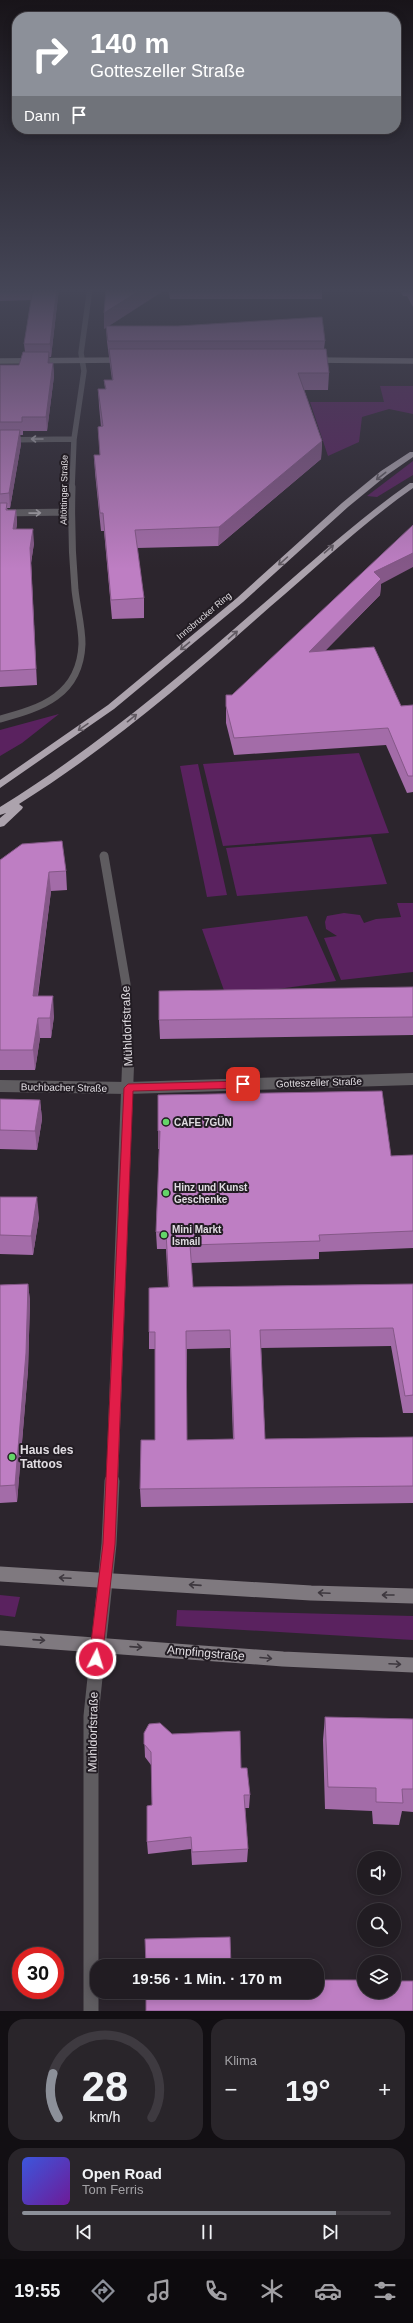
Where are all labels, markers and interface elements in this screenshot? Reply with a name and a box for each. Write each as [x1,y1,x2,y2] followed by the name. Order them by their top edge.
[24,28,76,80] icon: right
[90,28,169,59] text: 140 m
[90,61,245,81] text: Gotteszeller Straße
[68,104,90,126] icon: arrive
[24,107,60,124] text: Dann
[31,435,44,443] one-way arrow
[58,455,70,525] street label: Altöttinger Straße
[376,471,386,480] one-way arrow
[28,509,41,517] one-way arrow
[324,544,335,553] one-way arrow
[278,556,288,566] one-way arrow
[175,590,233,642] street label: Innsbrucker Ring
[227,631,238,640] one-way arrow
[179,642,190,651] one-way arrow
[127,713,138,722] one-way arrow
[78,723,89,731] one-way arrow
[119,985,135,1067] street label: Mühldorfstraße
[226,1067,260,1101] pin
[232,1073,254,1095] icon: arrive
[276,1075,363,1089] street label: Gotteszeller Straße
[21,1081,108,1094] street label: Buchbacher Straße
[174,1116,232,1128] place label: CAFE 7GÜN
[161,1117,171,1127] marker: CAFE 7GÜN
[174,1182,248,1205] place label: Hinz und Kunst Geschenke
[161,1188,171,1198] marker: Hinz und Kunst Geschenke
[172,1224,222,1247] place label: Mini Markt Ismail
[159,1230,169,1240] marker: Mini Markt Ismail
[20,1443,74,1471] place label: Haus des Tattoos
[7,1452,17,1462] marker: Haus des Tattoos
[59,1574,72,1582] one-way arrow
[189,1582,202,1589] one-way arrow
[318,1590,331,1597] one-way arrow
[382,1592,395,1599] one-way arrow
[32,1637,45,1644] one-way arrow
[75,1638,117,1680] position arrow
[167,1643,246,1663] street label: Ampfingstraße
[129,1644,142,1651] one-way arrow
[259,1654,272,1661] one-way arrow
[388,1661,401,1668] one-way arrow
[85,1691,101,1772] street label: Mühldorfstraße
[357,1851,401,1999] map controls
[357,1851,401,1895] button: sound
[357,1903,401,1947] button: search
[12,1947,64,1999] speed limit sign: 30
[357,1955,401,1999] button: layers
[132,1970,282,1987] text: 19:56 · 1 Min. · 170 m
[225,2053,257,2068] text: Klima
[82,2062,128,2109] text: 28
[285,2074,330,2107] text: 19°
[225,2077,237,2102] text: −
[378,2077,391,2102] text: +
[90,2108,121,2124] text: km/h
[82,2165,162,2182] text: Open Road
[82,2182,143,2197] text: Tom Ferris
[73,2221,95,2243] icon: previous
[196,2221,218,2243] icon: pause
[319,2221,341,2243] icon: next
[89,2277,117,2305] icon: directions
[145,2277,173,2305] icon: music
[202,2277,230,2305] icon: phone
[258,2277,286,2305] icon: climate
[314,2277,342,2305] icon: car
[371,2277,399,2305] icon: filters
[14,2281,60,2301] text: 19:55

